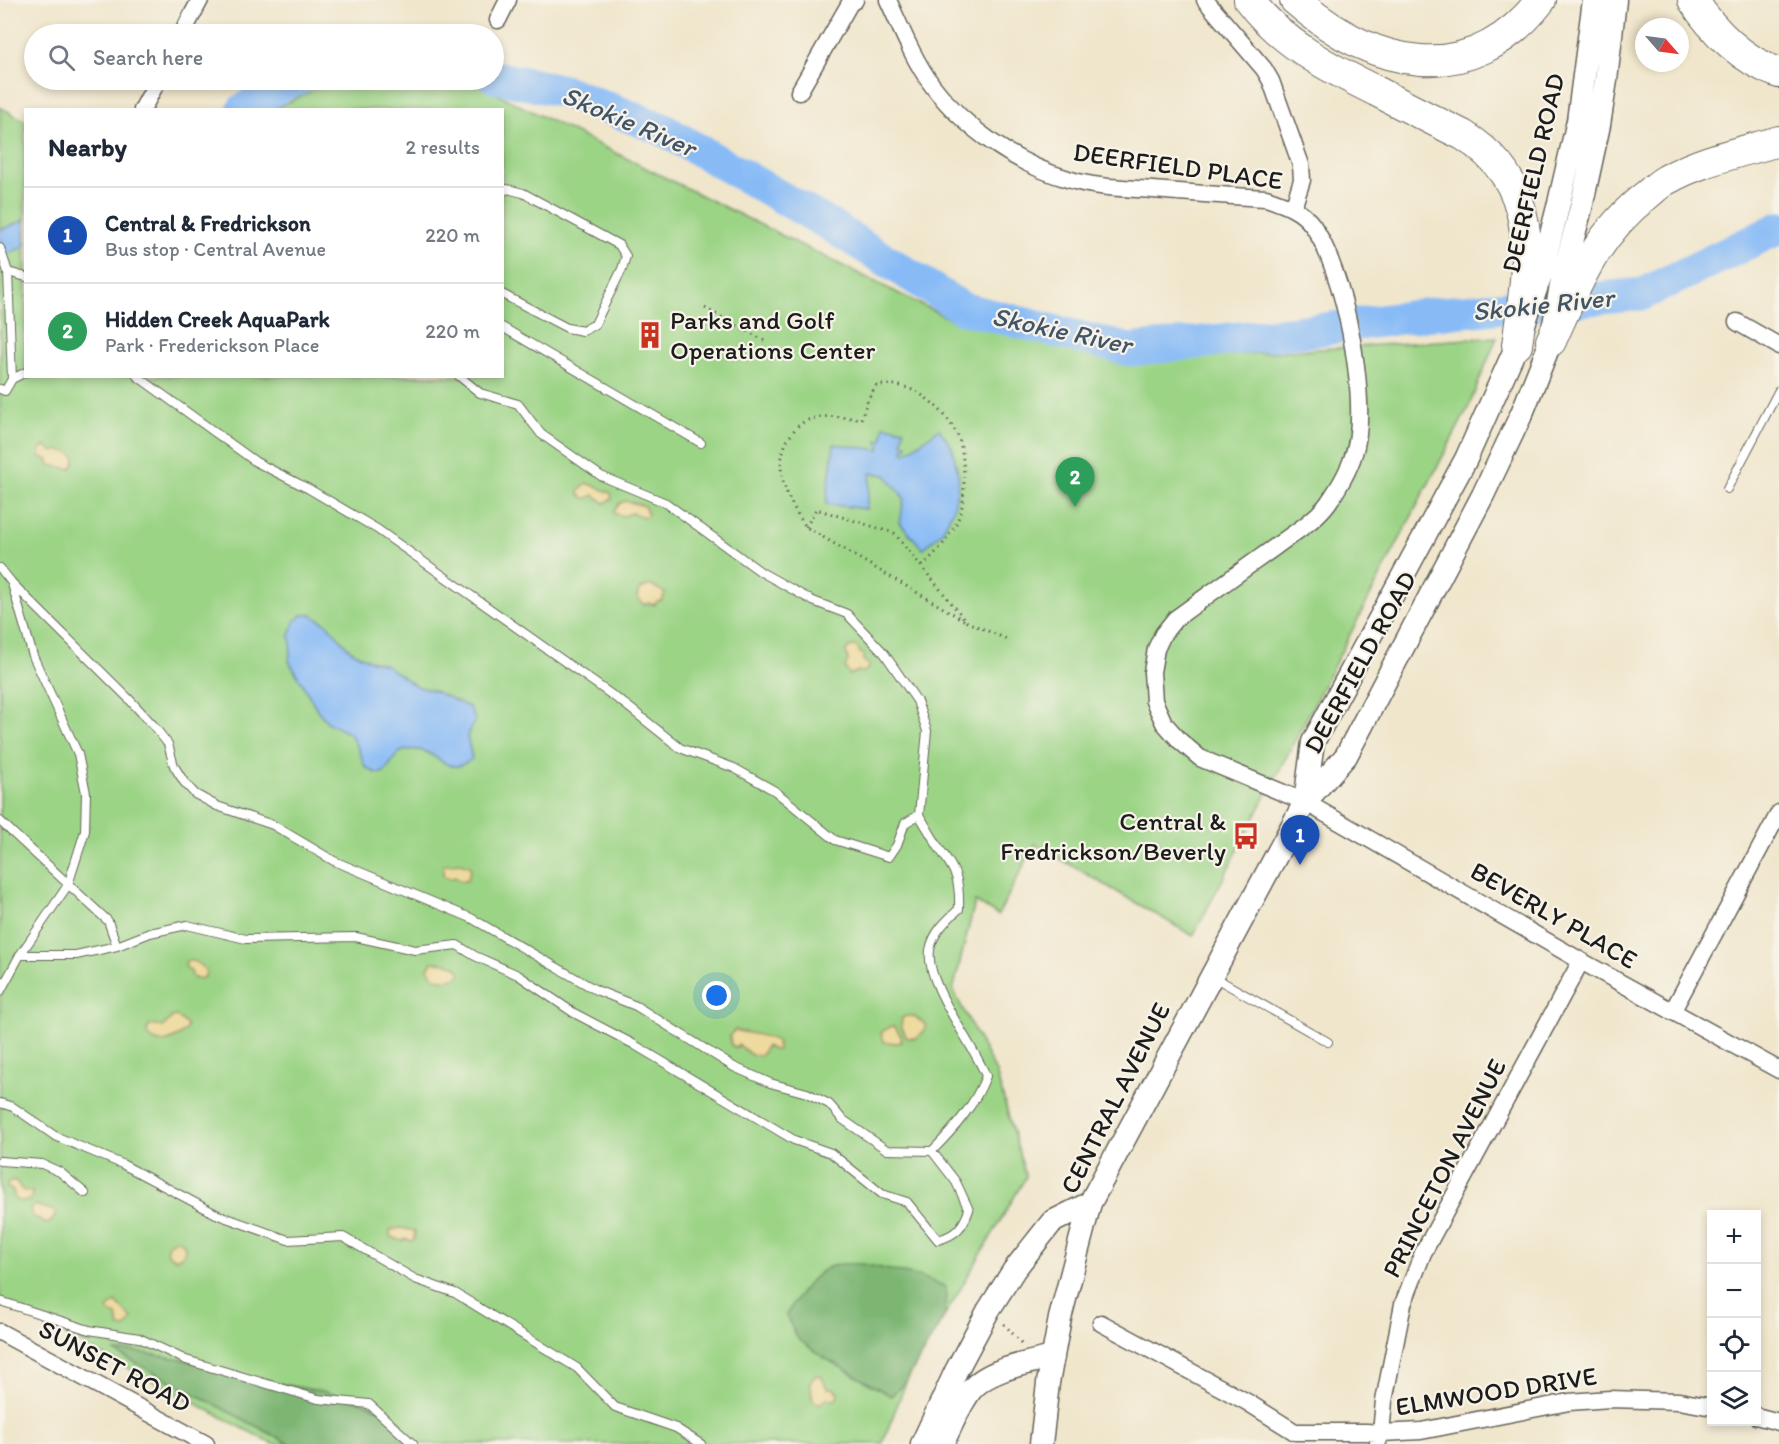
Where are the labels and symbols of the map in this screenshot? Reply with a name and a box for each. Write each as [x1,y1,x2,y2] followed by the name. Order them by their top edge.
[1635,18,1689,72] north arrow
[1495,70,1571,276] street label: DEERFIELD ROAD
[557,78,704,165] water label: Skokie River
[1071,135,1285,197] street label: DEERFIELD PLACE
[1471,280,1618,328] water label: Skokie River
[989,299,1138,362] water label: Skokie River
[670,304,876,366] place label: Parks and Golf Operations Center
[635,320,665,350] building icon: Parks and Golf Operations Center
[1056,458,1094,507] pin: 2
[1297,565,1423,759] street label: DEERFIELD ROAD
[1000,805,1226,867] place label: Central & Fredrickson/Beverly
[1280,816,1320,865] pin: 1
[1231,821,1261,851] bus stop icon: Central & Fredrickson/Beverly
[1465,854,1643,976] street label: BEVERLY PLACE
[702,981,731,1010] your location
[1053,997,1177,1199] street label: CENTRAL AVENUE
[1375,1053,1513,1283] street label: PRINCETON AVENUE
[33,1312,197,1420] street label: SUNSET ROAD
[1393,1359,1599,1423] street label: ELMWOOD DRIVE

